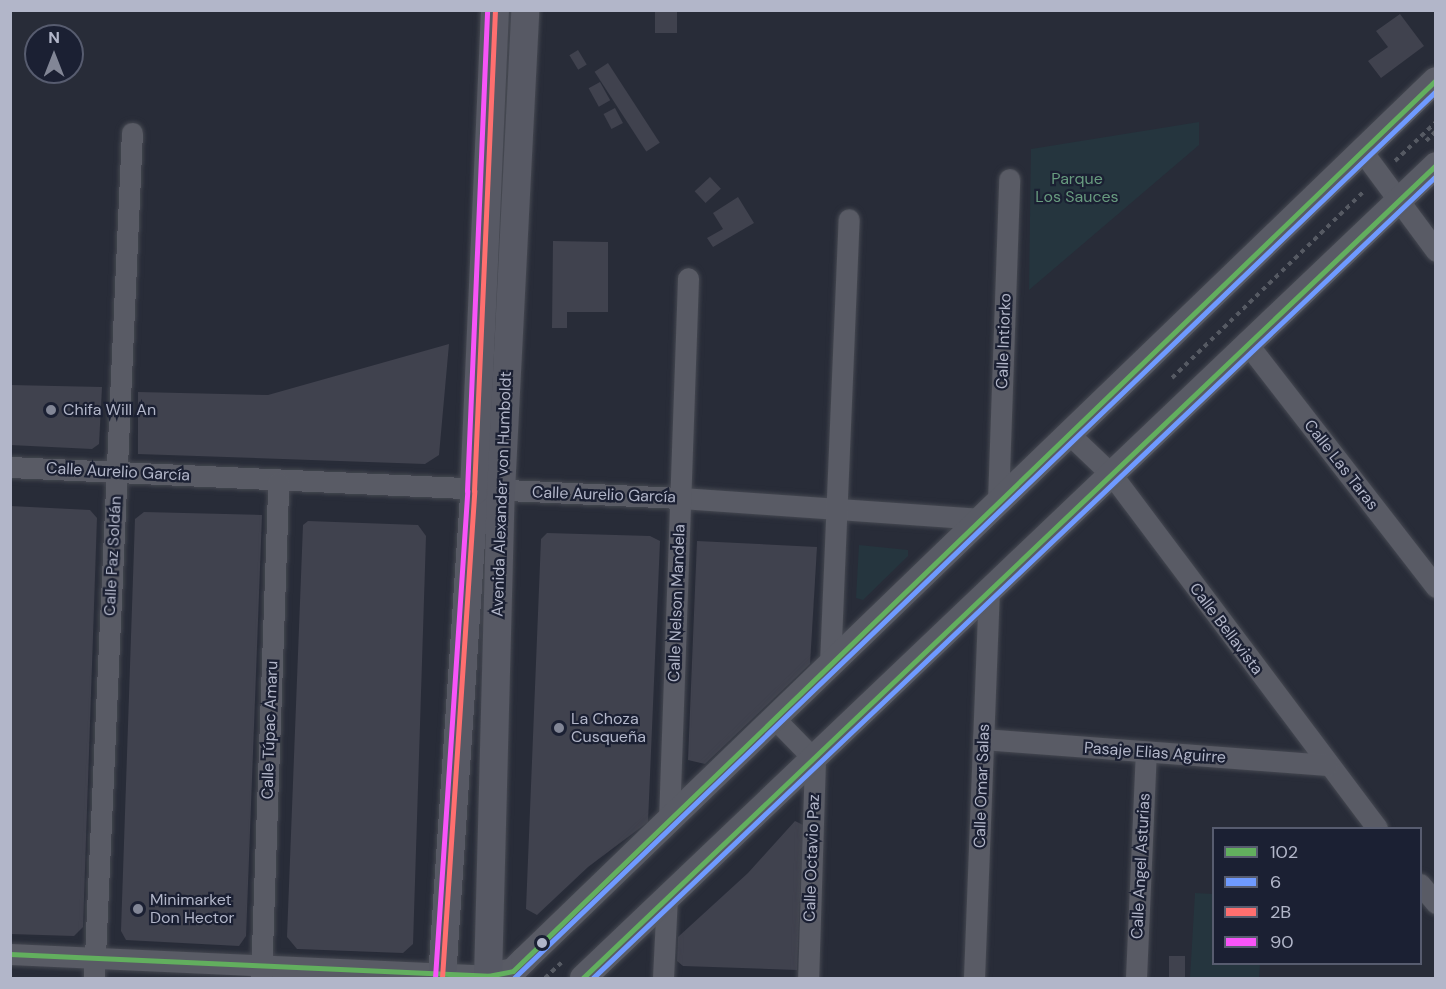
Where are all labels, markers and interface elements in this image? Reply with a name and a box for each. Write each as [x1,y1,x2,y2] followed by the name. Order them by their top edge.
[24,24,84,84] north arrow
[48,27,60,48] text: N
[1035,169,1119,207] park label: Parque Los Sauces
[993,293,1015,389] street label: Calle Intiorko
[488,371,516,617] street label: Avenida Alexander von Humboldt
[63,400,156,420] place label: Chifa Will An
[44,403,58,417] marker: Chifa Will An
[1300,416,1382,514] street label: Calle Las Taras
[46,459,190,485] street label: Calle Aurelio García
[532,483,676,507] street label: Calle Aurelio García
[100,496,126,616] street label: Calle Paz Soldán
[665,524,689,682] street label: Calle Nelson Mandela
[1185,579,1267,679] street label: Calle Bellavista
[258,660,282,800] street label: Calle Túpac Amaru
[571,709,646,747] place label: La Choza Cusqueña
[552,721,566,735] marker: La Choza Cusqueña
[970,723,994,849] street label: Calle Omar Salas
[1083,738,1227,768] street label: Pasaje Elias Aguirre
[1128,792,1154,940] street label: Calle Angel Asturias
[800,794,824,922] street label: Calle Octavio Paz
[1212,827,1422,965] legend
[1270,840,1298,864] text: 102
[1270,870,1281,894] text: 6
[150,890,234,928] place label: Minimarket Don Hector
[1270,900,1291,924] text: 2B
[131,902,145,916] marker: Minimarket Don Hector
[1270,930,1294,954] text: 90
[536,937,548,949] unlabelled marker

